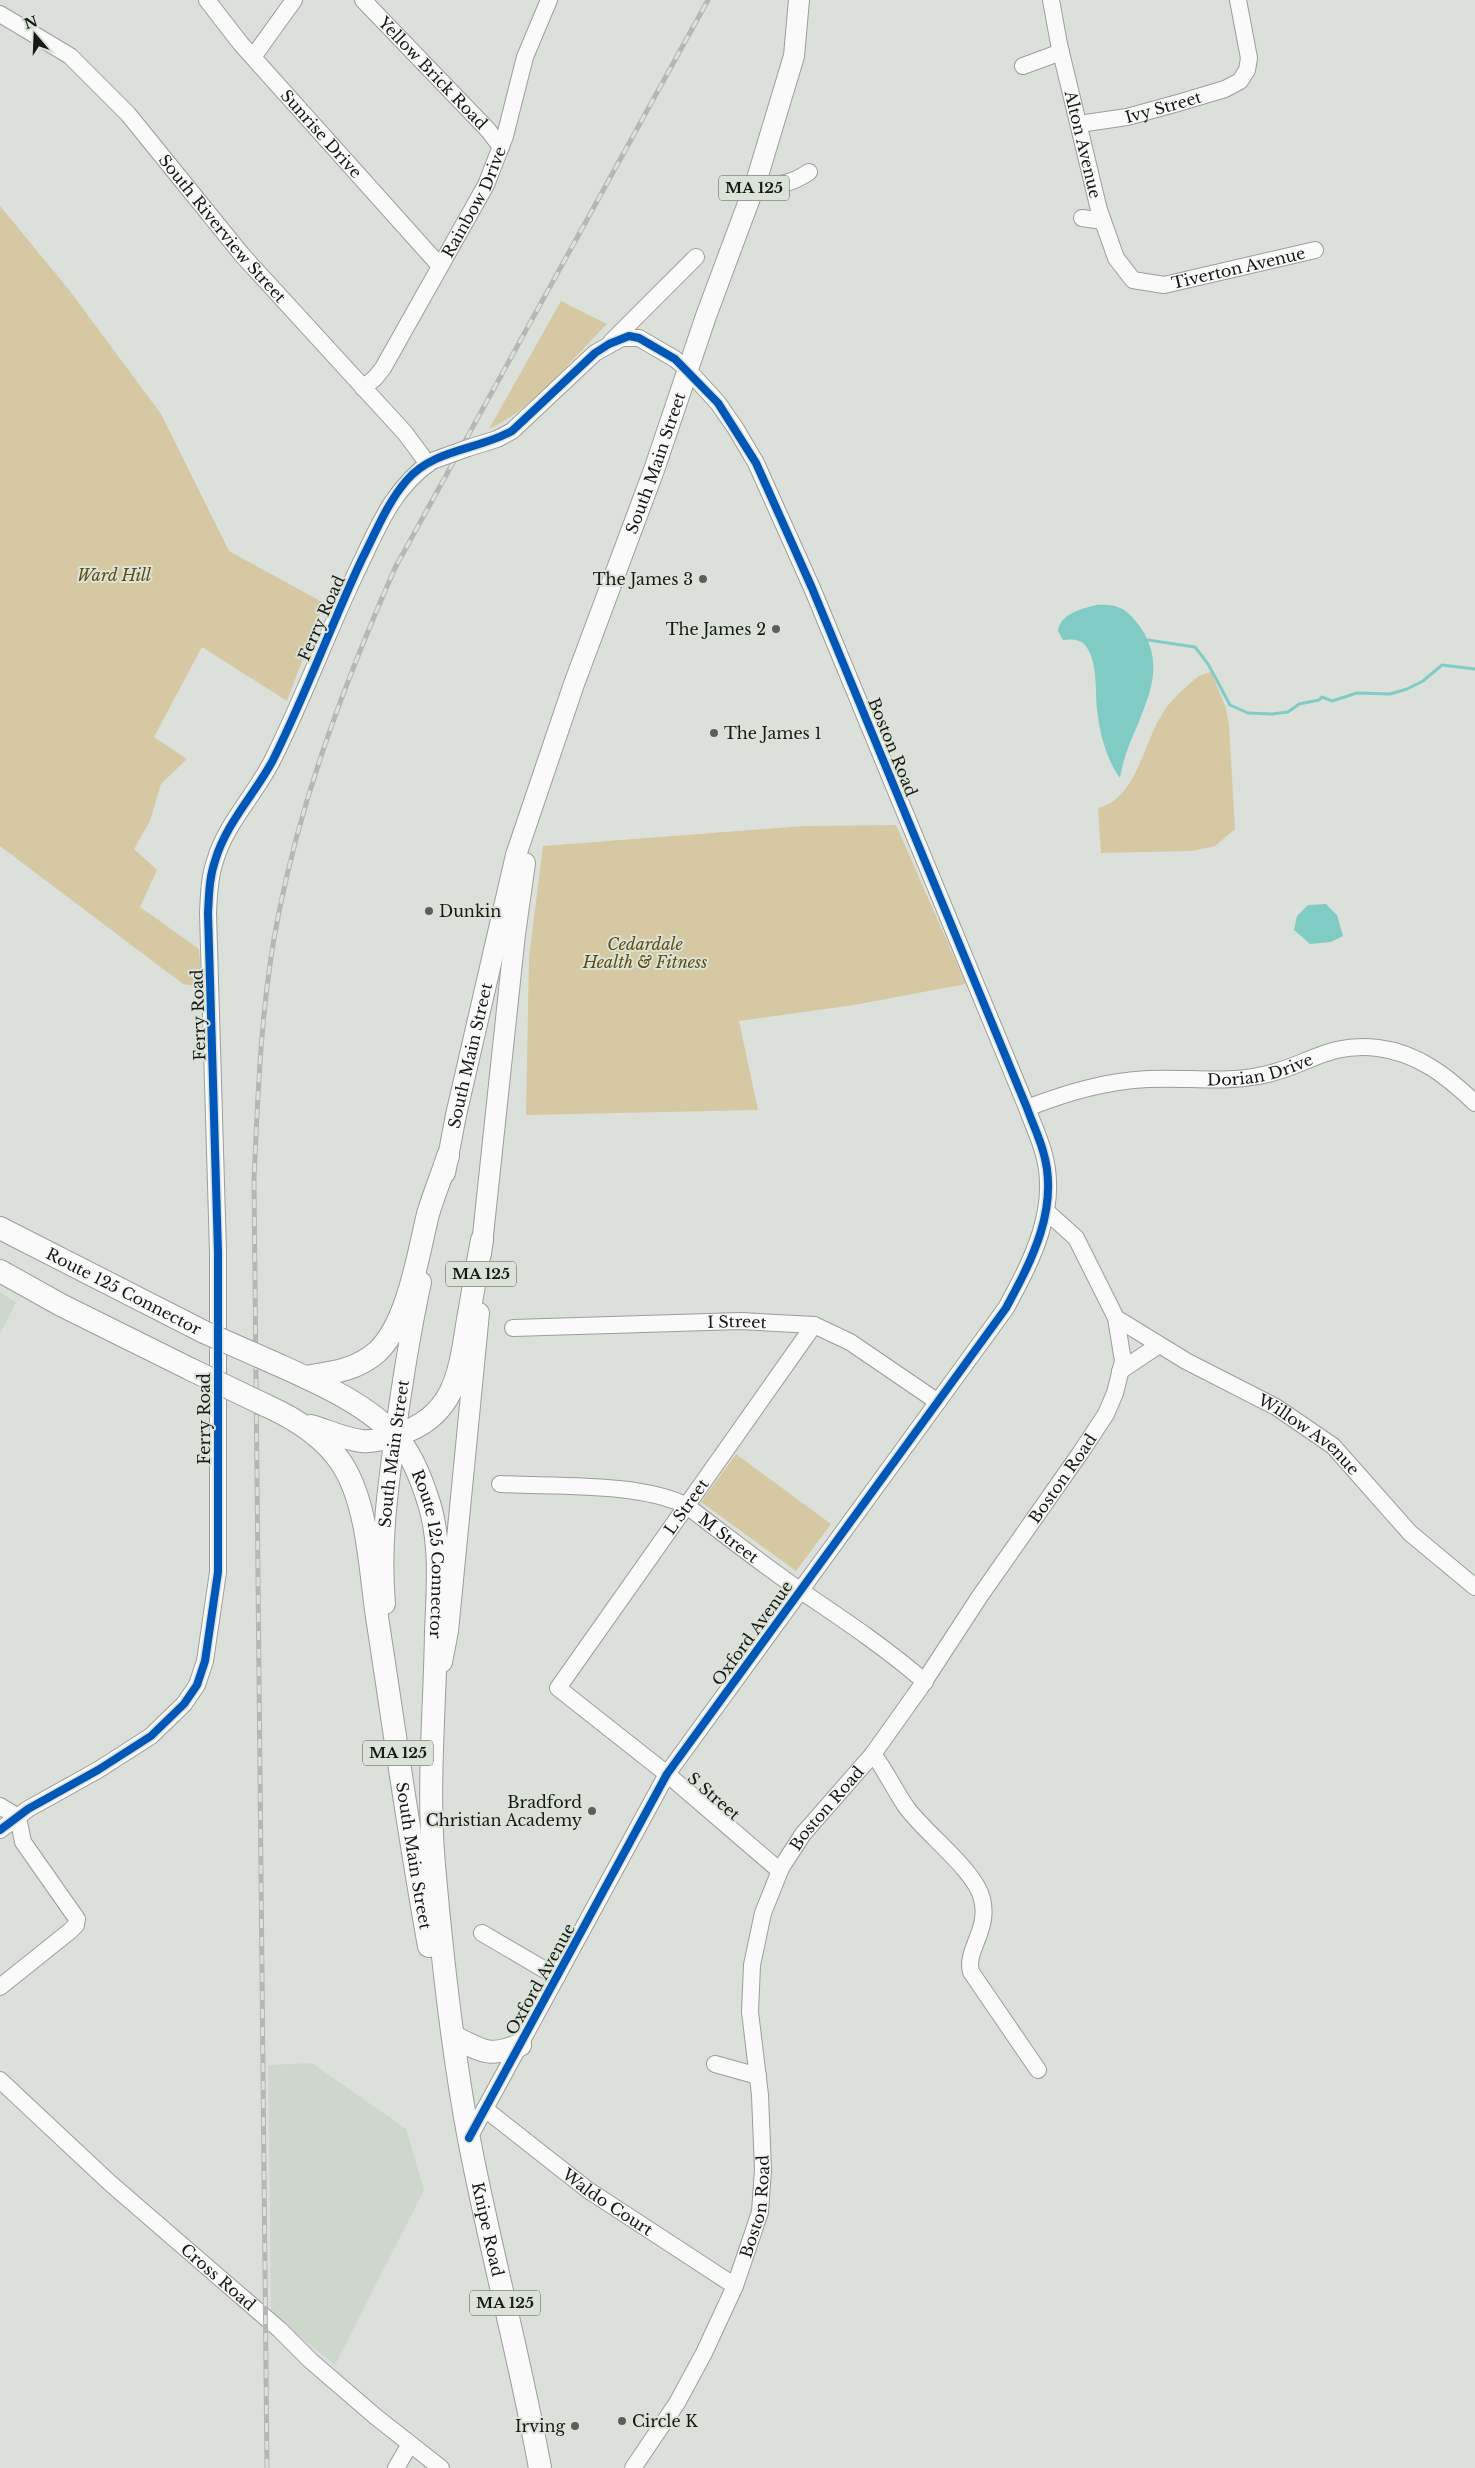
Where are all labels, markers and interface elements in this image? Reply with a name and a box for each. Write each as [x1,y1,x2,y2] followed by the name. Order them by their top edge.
[10,10,60,60] north arrow
[22,12,40,33] text: N
[374,12,492,133] street label: Yellow Brick Road
[277,85,366,182] street label: Sunrise Drive
[1123,87,1204,127] street label: Ivy Street
[1060,88,1106,200] street label: Alton Avenue
[437,143,510,261] street label: Rainbow Drive
[155,150,290,307] street label: South Riverview Street
[719,176,789,200] road number: MA 125
[1170,243,1307,293] street label: Tiverton Avenue
[621,390,690,537] street label: South Main Street
[77,565,152,585] park label: Ward Hill
[593,569,693,589] place label: The James 3
[293,572,349,664] street label: Ferry Road
[697,573,709,585] marker: The James 3
[666,619,766,639] place label: The James 2
[770,623,782,635] marker: The James 2
[864,695,922,799] street label: Boston Road
[724,723,822,743] place label: The James 1
[708,727,720,739] marker: The James 1
[439,901,501,921] place label: Dunkin
[423,905,435,917] marker: Dunkin
[582,934,707,972] park label: Cedardale Health & Fitness
[186,969,210,1061] street label: Ferry Road
[444,981,496,1130] street label: South Main Street
[1207,1049,1316,1090] street label: Dorian Drive
[43,1243,205,1339] street label: Route 125 Connector
[446,1262,516,1286] road number: MA 125
[707,1311,767,1332] street label: I Street
[194,1373,214,1465] street label: Ferry Road
[375,1378,413,1528] street label: South Main Street
[1254,1389,1364,1479] street label: Willow Avenue
[1024,1430,1101,1527] street label: Boston Road
[408,1466,448,1639] street label: Route 125 Connector
[659,1474,713,1538] street label: L Street
[695,1509,763,1567] street label: M Street
[707,1577,797,1689] street label: Oxford Avenue
[363,1740,433,1766] road number: MA 125
[785,1762,868,1854] street label: Boston Road
[684,1768,744,1824] street label: S Street
[392,1781,436,1931] street label: South Main Street
[426,1792,583,1830] place label: Bradford Christian Academy
[586,1805,598,1817] marker: Bradford Christian Academy
[501,1920,579,2038] street label: Oxford Avenue
[735,2154,773,2260] street label: Boston Road
[558,2163,657,2240] street label: Waldo Court
[468,2180,508,2279] street label: Knipe Road
[177,2239,260,2315] street label: Cross Road
[470,2290,540,2316] road number: MA 125
[632,2411,698,2431] place label: Circle K
[616,2415,628,2427] marker: Circle K
[515,2416,565,2436] place label: Irving
[569,2420,581,2432] marker: Irving

